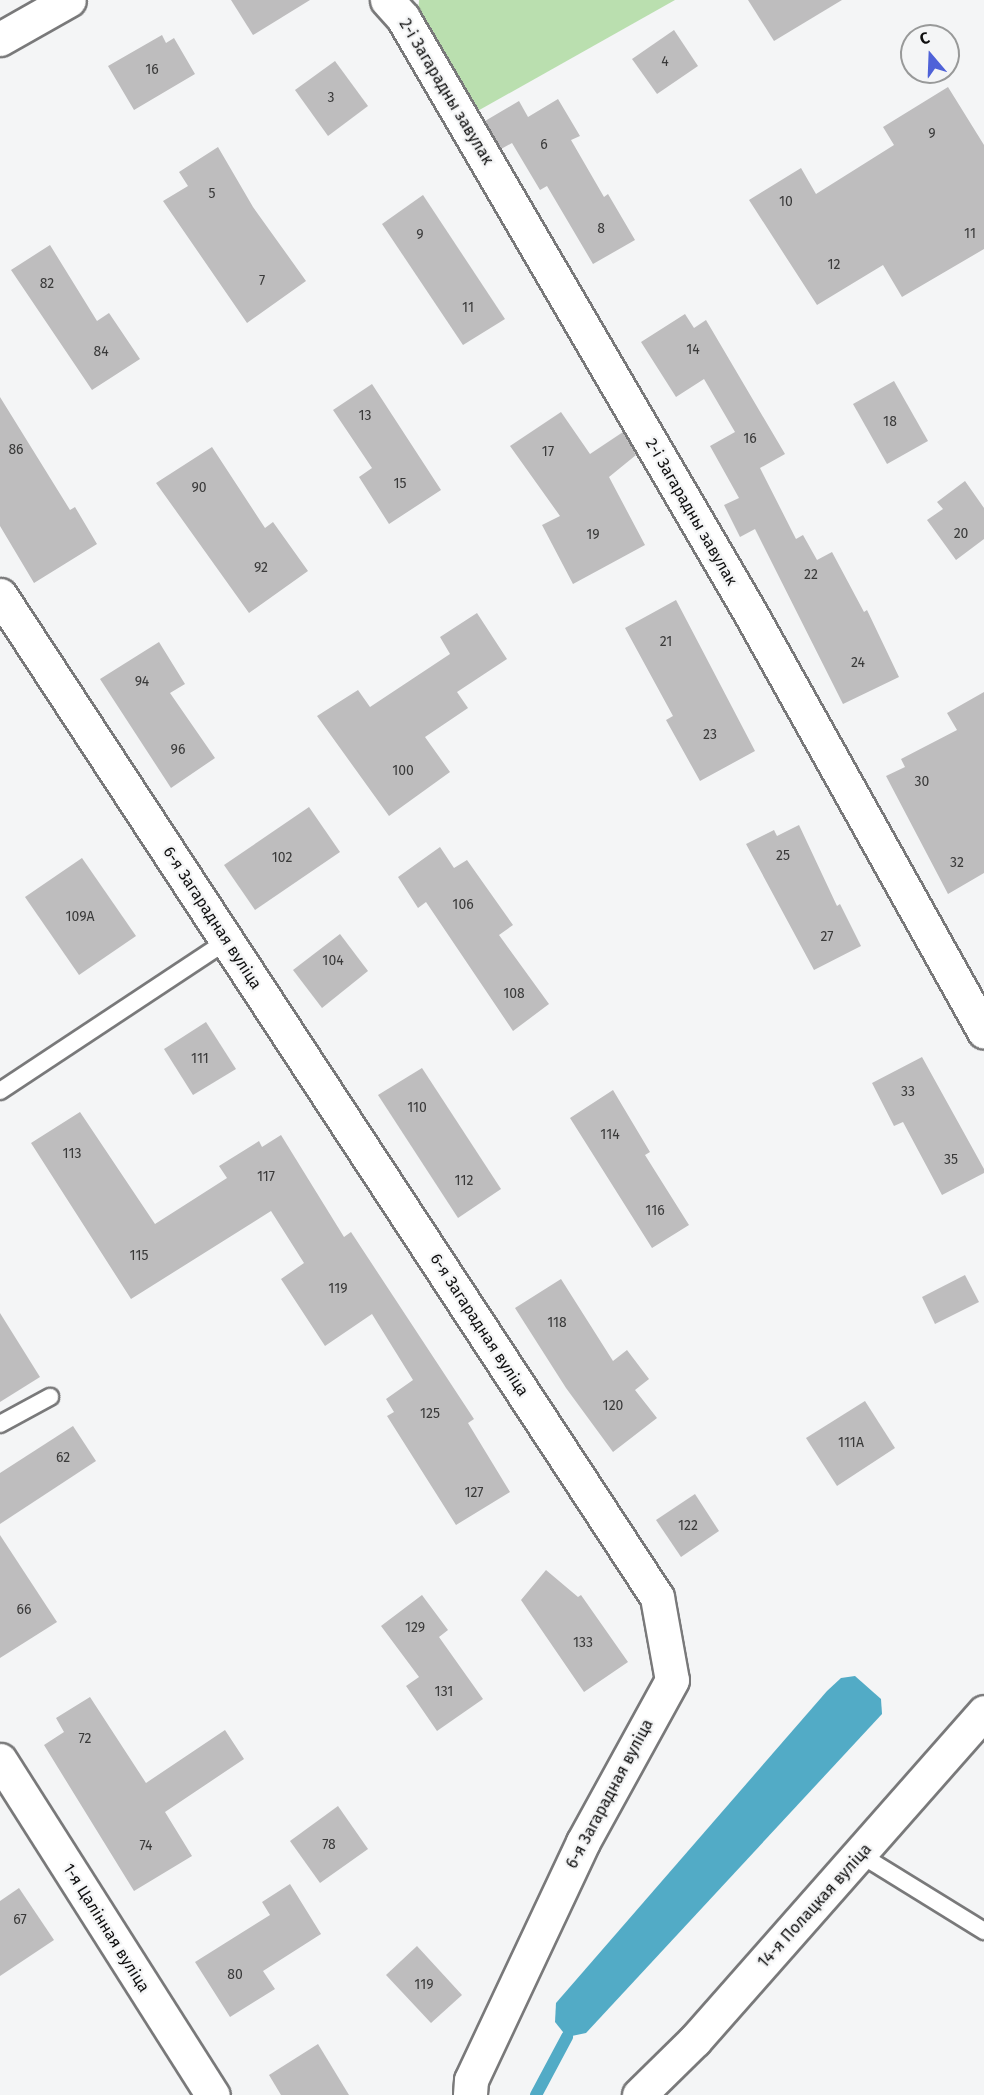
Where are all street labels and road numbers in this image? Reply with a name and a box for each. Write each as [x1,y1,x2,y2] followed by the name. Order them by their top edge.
[395,16,497,168] street label: 2-і Загарадны завулак
[641,435,741,589] street label: 2-і Загарадны завулак
[159,843,265,993] street label: 6-я Загарадная вуліца
[426,1250,532,1400] street label: 6-я Загарадная вуліца
[562,1716,658,1872] street label: 6-я Загарадная вуліца
[754,1840,876,1972] street label: 14-я Полацкая вуліца
[59,1860,153,1996] street label: 1-я Цалінная вуліца

